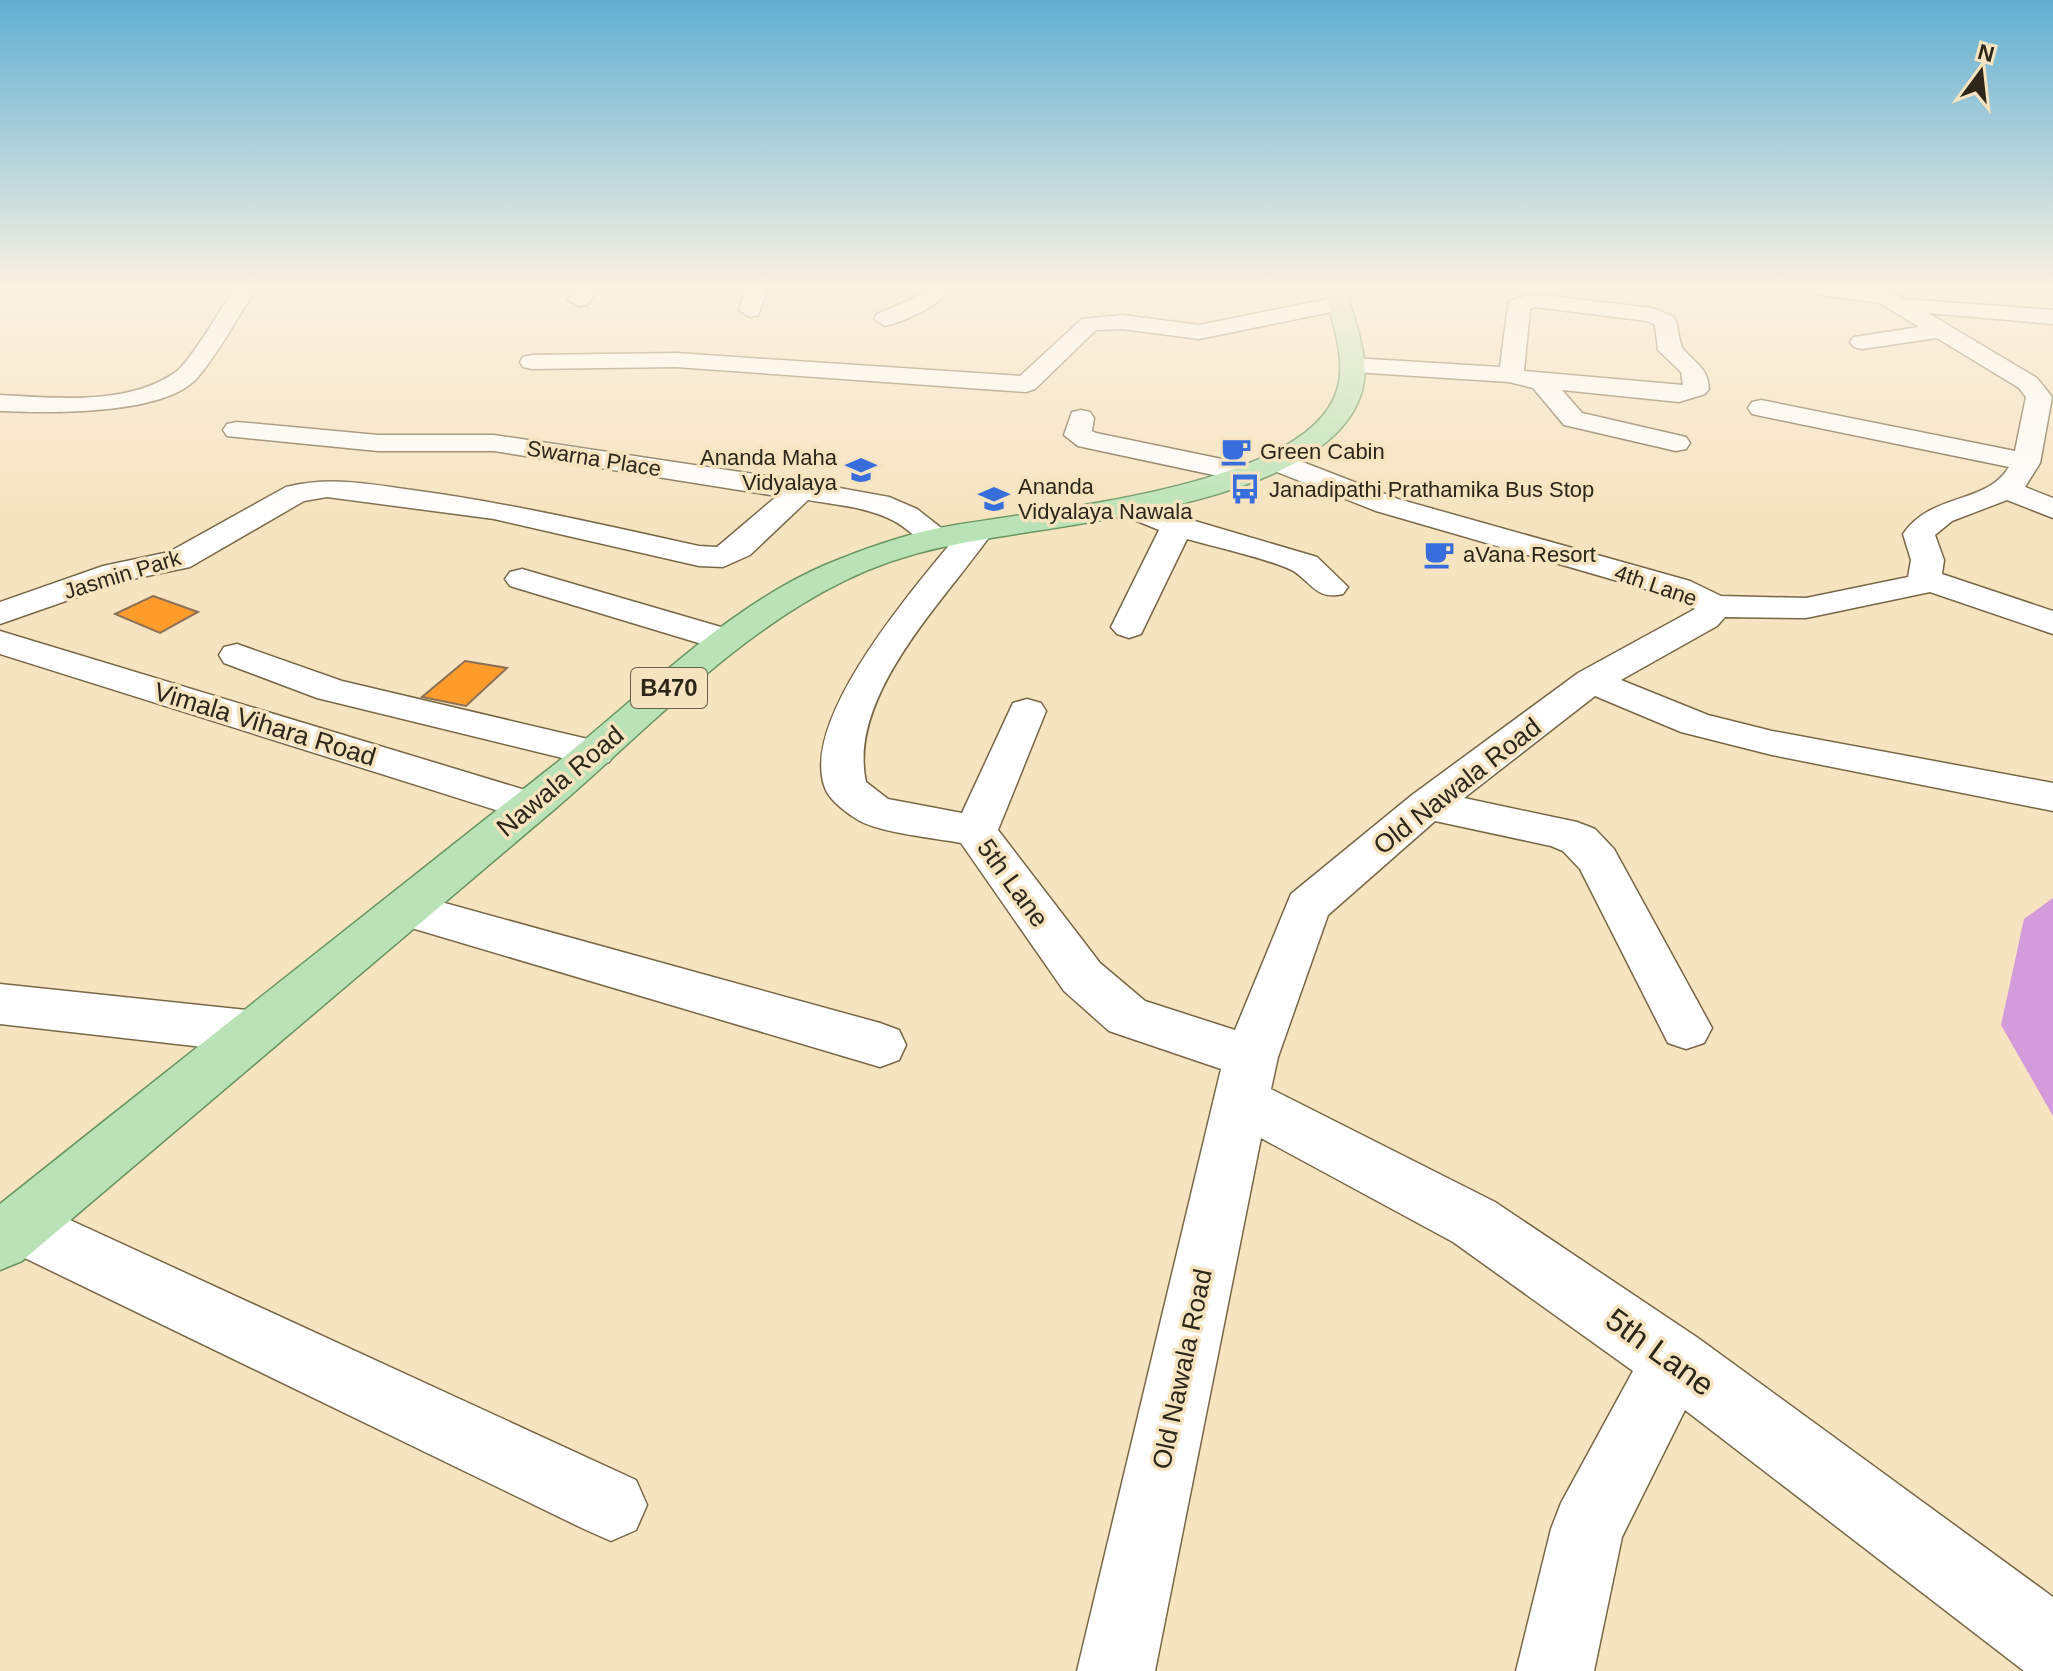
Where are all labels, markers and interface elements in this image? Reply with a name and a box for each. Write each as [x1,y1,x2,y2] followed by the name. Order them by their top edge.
[1941,32,2021,112] north arrow
[1975,39,1997,67] text: N
[1219,434,1253,468] cafe icon: Green Cabin
[525,436,663,481] street label: Swarna Place
[1260,439,1385,464] place label: Green Cabin
[700,445,838,495] place label: Ananda Maha Vidyalaya
[844,453,878,487] school or university icon: Ananda Maha Vidyalaya
[1228,472,1262,506] bus stop icon: Janadipathi Prathamika Bus Stop
[1018,474,1193,524] place label: Ananda Vidyalaya Nawala
[1269,477,1594,502] place label: Janadipathi Prathamika Bus Stop
[977,482,1011,516] school or university icon: Ananda Vidyalaya Nawala
[1422,537,1456,571] cafe icon: aVana Resort
[1463,542,1596,567] place label: aVana Resort
[61,545,185,604] street label: Jasmin Park
[1611,560,1700,611] street label: 4th Lane
[631,668,707,708] road number: B470
[150,676,380,772] street label: Vimala Vihara Road
[1367,711,1547,861] street label: Old Nawala Road
[491,719,629,843] street label: Nawala Road
[971,833,1055,933] street label: 5th Lane
[1146,1266,1218,1472] street label: Old Nawala Road
[1599,1301,1721,1403] street label: 5th Lane

